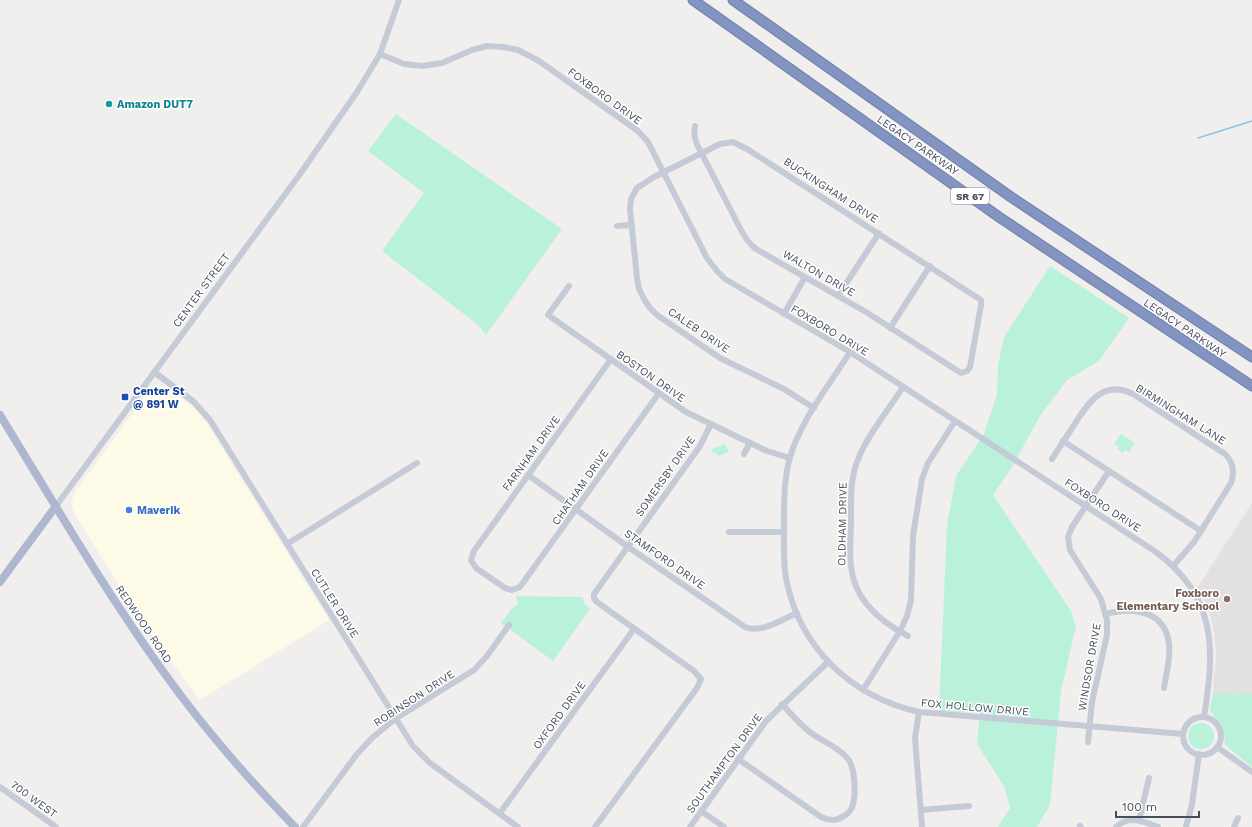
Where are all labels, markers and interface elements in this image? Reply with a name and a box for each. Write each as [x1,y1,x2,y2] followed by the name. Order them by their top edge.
[565,65,644,128] street label: FOXBORO DRIVE
[117,98,193,111] place label: Amazon DUT7
[104,99,114,109] marker: Amazon DUT7
[874,112,962,179] street label: LEGACY PARKWAY
[781,155,880,226] street label: BUCKINGHAM DRIVE
[951,188,989,204] road number: SR 67
[780,247,857,299] street label: WALTON DRIVE
[170,250,233,330] street label: CENTER STREET
[1141,296,1229,361] street label: LEGACY PARKWAY
[788,302,871,359] street label: FOXBORO DRIVE
[665,305,732,356] street label: CALEB DRIVE
[614,348,688,405] street label: BOSTON DRIVE
[1133,381,1228,447] street label: BIRMINGHAM LANE
[133,385,185,411] place label: Center St @ 891 W
[120,392,130,402] marker: Center St @ 891 W
[500,413,563,493] street label: FARNHAM DRIVE
[633,434,698,519] street label: SOMERSBY DRIVE
[549,447,611,528] street label: CHATHAM DRIVE
[1062,476,1143,535] street label: FOXBORO DRIVE
[835,482,850,566] street label: OLDHAM DRIVE
[137,504,180,517] place label: Maverik
[124,505,134,515] marker: Maverik
[622,527,708,592] street label: STAMFORD DRIVE
[308,566,361,640] street label: CUTLER DRIVE
[113,583,175,666] street label: REDWOOD ROAD
[1117,587,1219,613] place label: Foxboro Elementary School
[1222,594,1232,604] marker: Foxboro Elementary School
[1075,622,1104,712] street label: WINDSOR DRIVE
[371,667,457,729] street label: ROBINSON DRIVE
[530,679,588,752] street label: OXFORD DRIVE
[920,696,1030,719] street label: FOX HOLLOW DRIVE
[684,711,765,816] street label: SOUTHAMPTON DRIVE
[8,778,60,821] street label: 700 WEST
[1116,793,1199,819] scale bar
[1122,800,1157,814] text: 100 m

